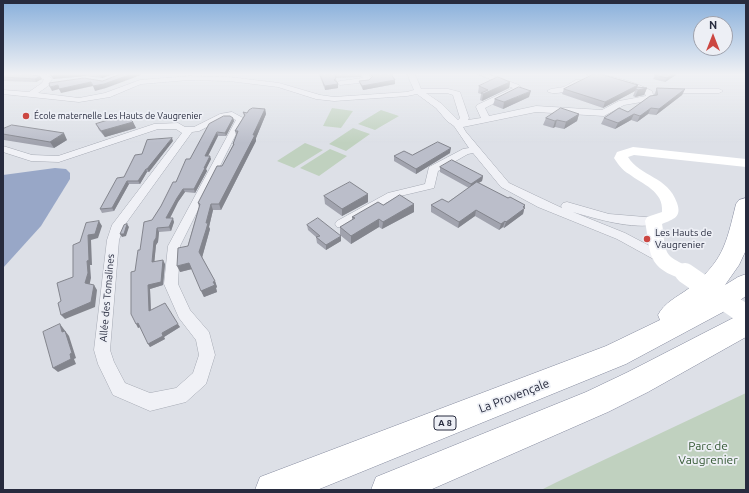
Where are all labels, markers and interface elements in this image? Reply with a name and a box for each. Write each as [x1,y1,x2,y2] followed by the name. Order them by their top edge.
[693,16,733,56] north arrow
[709,19,717,31] text: N
[21,111,31,121] marker: École maternelle Les Hauts de Vaugrenier
[34,111,202,121] place label: École maternelle Les Hauts de Vaugrenier
[655,227,712,250] place label: Les Hauts de Vaugrenier
[642,234,652,244] marker: Les Hauts de Vaugrenier
[97,253,117,343] street label: Allée des Tomalines
[477,376,551,416] street label: La Provençale
[434,416,456,430] road number: A 8
[678,439,738,467] park label: Parc de Vaugrenier

